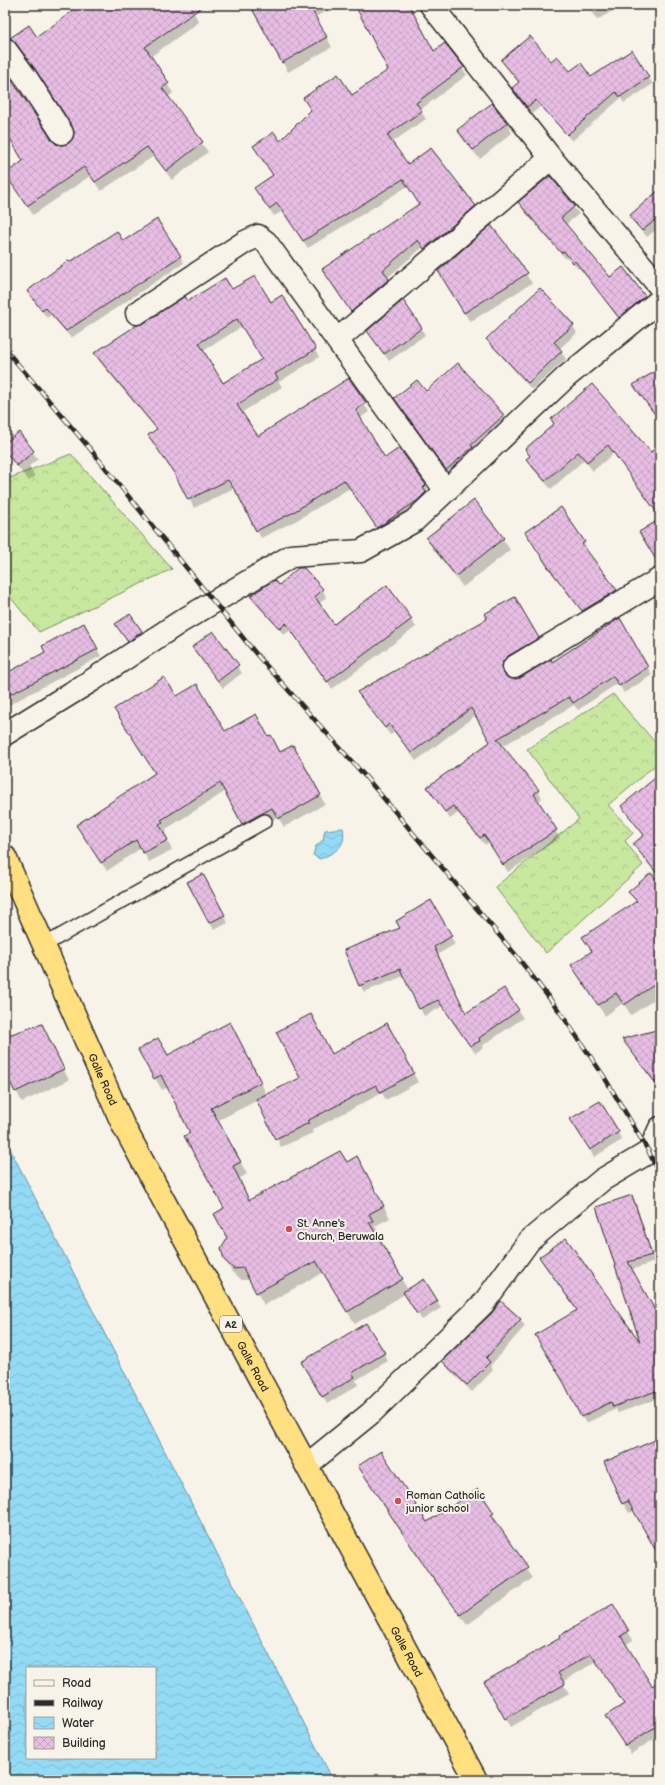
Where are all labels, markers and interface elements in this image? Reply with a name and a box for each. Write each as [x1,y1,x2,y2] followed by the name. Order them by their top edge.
[85,1052,120,1108] street label: Galle Road
[297,1217,384,1243] place label: St. Anne's Church, Beruwala
[284,1224,294,1234] marker: St. Anne's Church, Beruwala
[220,1316,242,1332] road number: A2
[234,1339,272,1394] street label: Galle Road
[405,1489,485,1515] place label: Roman Catholic junior school
[393,1496,403,1506] marker: Roman Catholic junior school
[387,1624,425,1679] street label: Galle Road
[26,1667,156,1759] legend
[62,1676,91,1691] text: Road
[62,1696,104,1711] text: Railway
[62,1716,94,1731] text: Water
[62,1736,106,1751] text: Building

